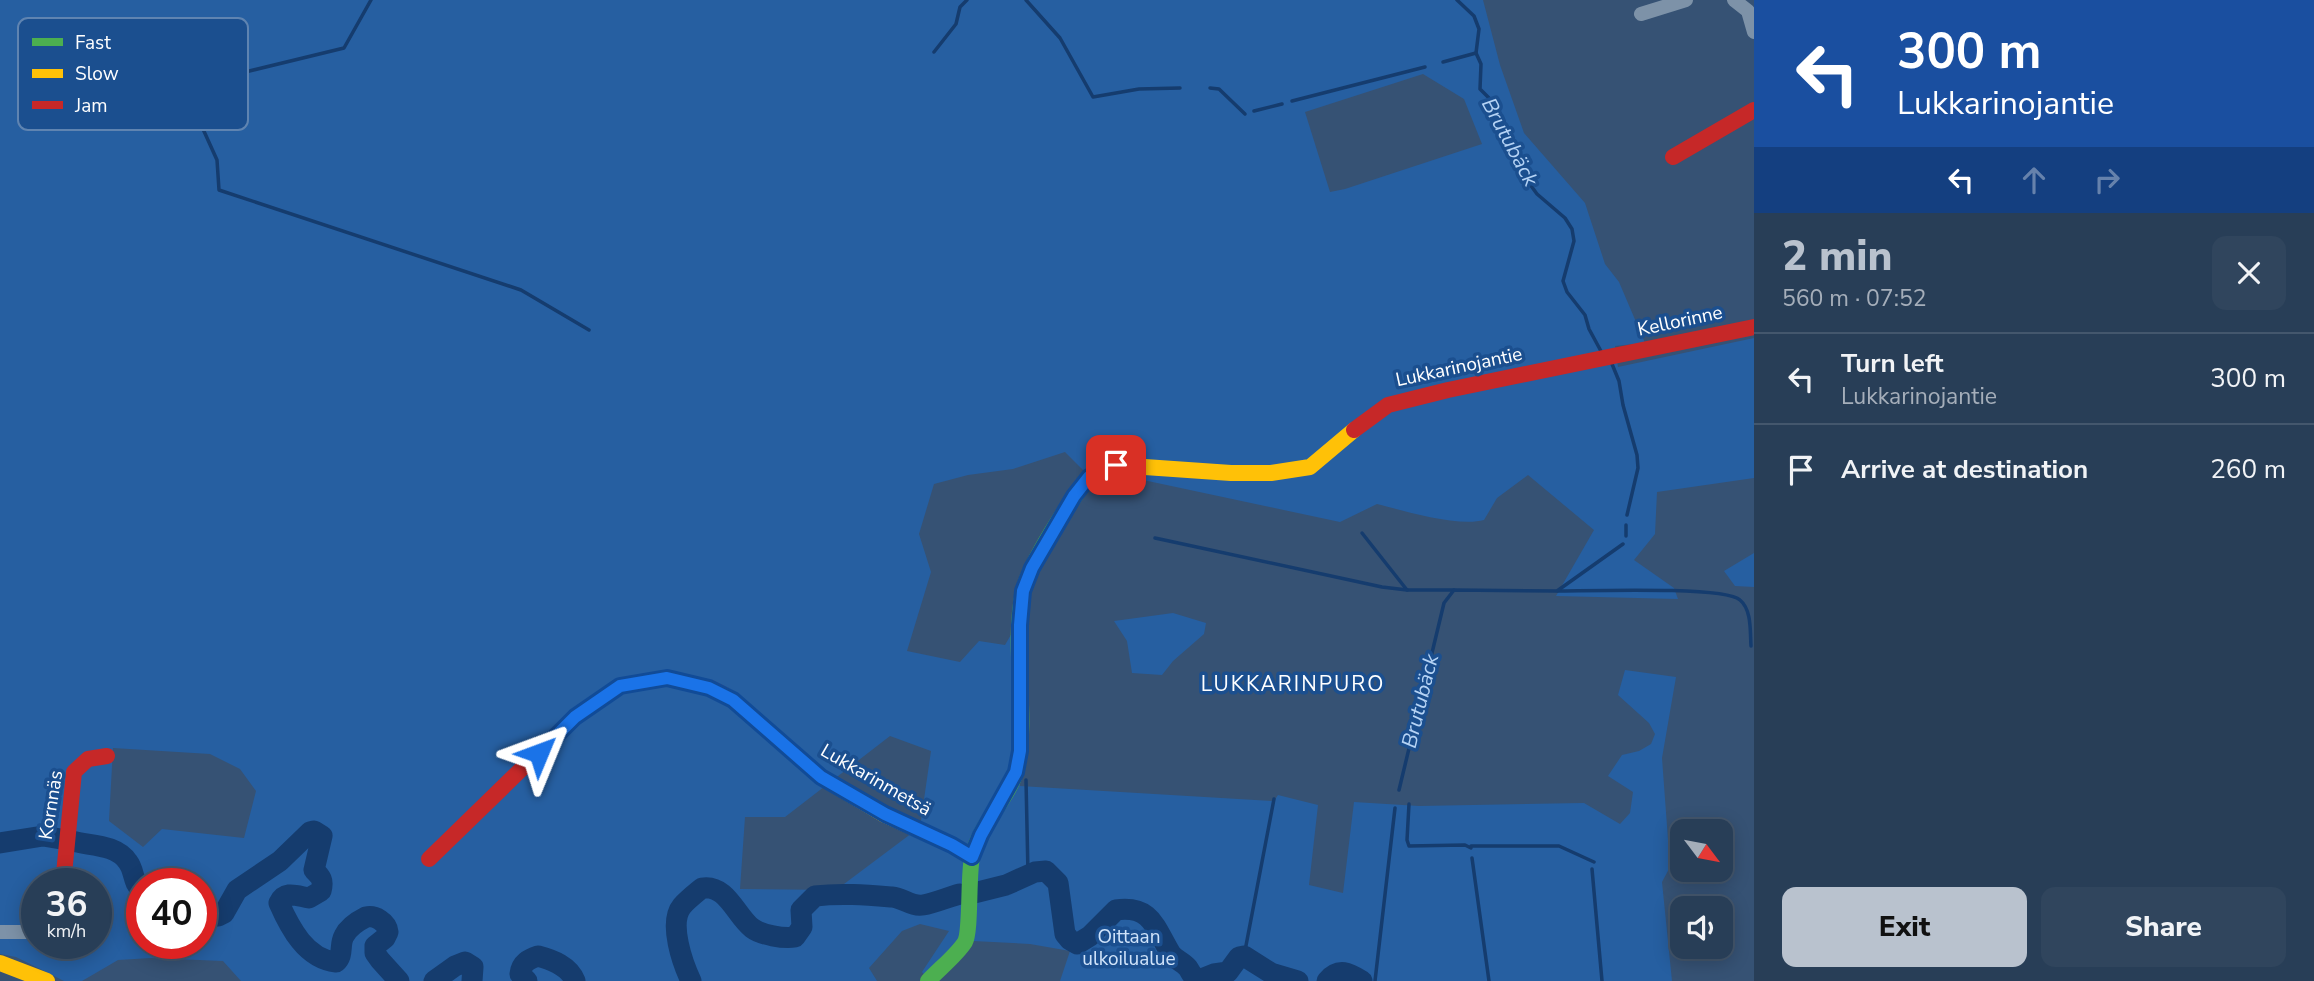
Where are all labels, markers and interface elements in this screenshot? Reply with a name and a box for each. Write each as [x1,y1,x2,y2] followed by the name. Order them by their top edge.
[18,18,248,130] legend
[1897,18,2041,85] text: 300 m
[1782,28,1873,119] icon: left
[75,30,111,56] text: Fast
[75,61,119,87] text: Slow
[1897,82,2114,125] text: Lukkarinojantie
[74,93,108,119] text: Jam
[1475,93,1545,191] water label: Brutubäck
[1942,161,1980,199] icon: left
[2015,161,2053,199] icon: ahead
[2088,161,2126,199] icon: right
[1782,228,1892,285] text: 2 min
[2212,236,2286,310] button: close
[1782,283,1927,314] text: 560 m · 07:52
[1635,299,1725,343] street label: Kellorinne
[1393,341,1525,393] street label: Lukkarinojantie
[1841,346,1944,381] text: Turn left
[1782,360,1820,398] icon: left
[2210,361,2286,396] text: 300 m
[1841,381,1997,412] text: Lukkarinojantie
[1086,435,1146,495] pin
[1097,446,1135,484] icon: arrive
[1782,451,1820,489] icon: arrive
[1841,452,2088,487] text: Arrive at destination
[2210,452,2286,487] text: 260 m
[1395,650,1445,751] water label: Brutubäck
[1201,670,1385,698] district label: LUKKARINPURO
[502,716,576,790] position arrow
[816,738,936,822] street label: Lukkarinmetsä
[33,768,69,842] street label: Kornnäs
[1670,819,1732,882] north arrow
[1670,819,1733,959] map controls
[126,868,217,959] speed limit sign: 40
[45,881,88,928] text: 36
[1782,887,2027,967] button: Exit
[2041,887,2286,967] button: Share
[1670,896,1733,959] button: sound
[47,919,86,943] text: km/h
[1082,924,1176,972] park label: Oittaan ulkoilualue

